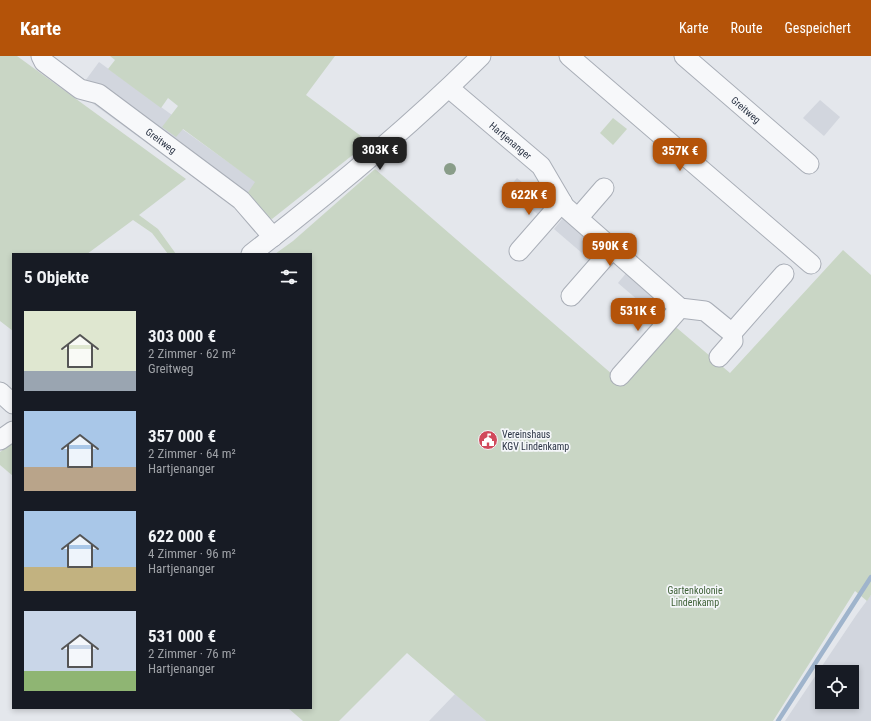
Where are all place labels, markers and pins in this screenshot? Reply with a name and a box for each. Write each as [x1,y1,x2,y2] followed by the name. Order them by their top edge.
[347,137,413,171] pin: 303K €
[647,138,713,172] pin: 357K €
[496,182,562,216] pin: 622K €
[577,233,643,267] pin: 590K €
[605,298,671,332] pin: 531K €
[477,429,499,451] public building icon: Vereinshaus KGV Lindenkamp
[502,429,569,452] place label: Vereinshaus KGV Lindenkamp

